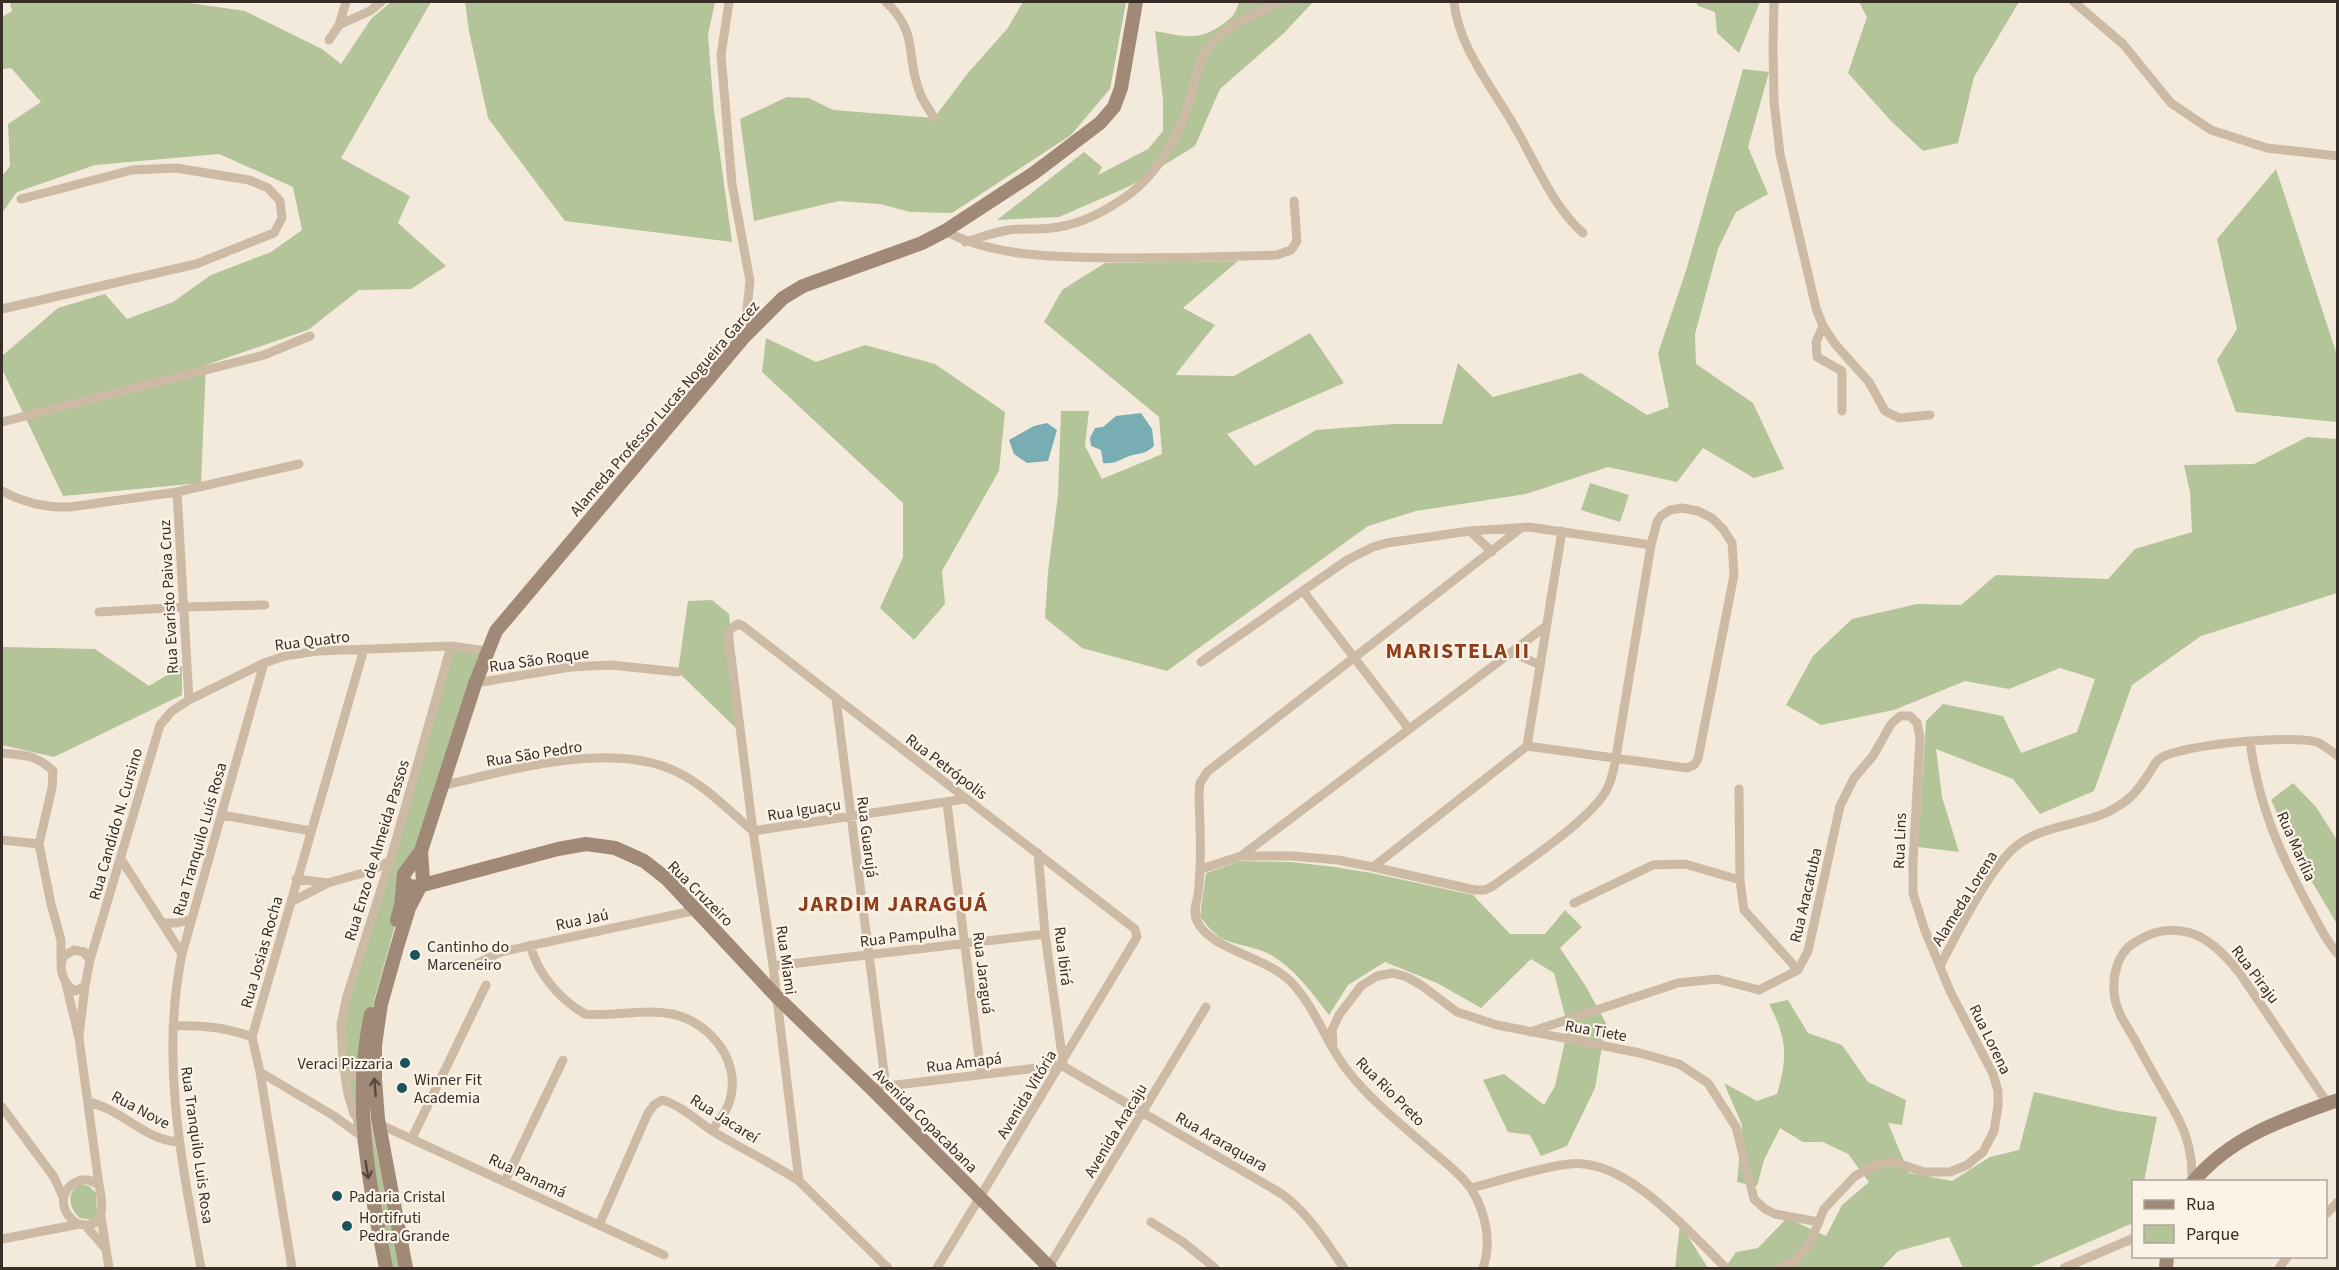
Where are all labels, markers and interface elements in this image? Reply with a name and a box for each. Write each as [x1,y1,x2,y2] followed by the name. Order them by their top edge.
[565,296,765,521] street label: Alameda Professor Lucas Nogueira Garcez
[154,519,184,675] street label: Rua Evaristo Paiva Cruz
[273,625,351,657] street label: Rua Quatro
[1385,635,1531,667] district label: MARISTELA II
[488,642,591,678] street label: Rua São Roque
[901,729,992,805] street label: Rua Petrópolis
[484,736,584,772] street label: Rua São Pedro
[84,746,148,903] street label: Rua Candido N. Cursino
[339,757,415,943] street label: Rua Enzo de Almeida Passos
[167,760,232,919] street label: Rua Tranquilo Luís Rosa
[766,793,842,827] street label: Rua Iguaçu
[851,795,883,879] street label: Rua Guarujá
[2271,808,2321,885] street label: Rua Marília
[1888,812,1912,870] street label: Rua Lins
[1784,846,1828,945] street label: Rua Aracatuba
[1927,847,2003,950] street label: Alameda Lorena
[662,856,738,932] street label: Rua Cruzeiro
[798,888,988,920] district label: JARDIM JARAGUÁ
[235,894,288,1011] street label: Rua Josias Rocha
[554,904,611,936] street label: Rua Jaú
[859,919,958,953] street label: Rua Pampulha
[770,924,802,996] street label: Rua Miami
[1048,925,1078,987] street label: Rua Ibirá
[967,931,999,1016] street label: Rua Jaraguá
[427,936,509,976] place label: Cantinho do Marceneiro
[2226,941,2284,1008] street label: Rua Piraju
[408,948,422,962] marker: Cantinho do Marceneiro
[1964,1001,2017,1078] street label: Rua Lorena
[1563,1015,1629,1047] street label: Rua Tiete
[992,1046,1062,1143] street label: Avenida Vitória
[925,1047,1003,1079] street label: Rua Amapá
[1351,1052,1430,1131] street label: Rua Rio Preto
[298,1053,393,1075] place label: Veraci Pizzaria
[398,1056,412,1070] marker: Veraci Pizzaria
[868,1063,983,1178] street label: Avenida Copacabana
[175,1065,219,1225] street label: Rua Tranquilo Luis Rosa
[414,1069,483,1109] place label: Winner Fit Academia
[370,1077,381,1097] one-way arrow
[1079,1079,1153,1182] street label: Avenida Aracaju
[395,1081,409,1095] marker: Winner Fit Academia
[107,1085,174,1135] street label: Rua Nove
[686,1089,764,1149] street label: Rua Jacareí
[1171,1107,1272,1177] street label: Rua Araraquara
[485,1148,570,1204] street label: Rua Panamá
[362,1159,373,1179] one-way arrow
[2132,1180,2327,1258] legend
[349,1186,445,1208] place label: Padaria Cristal
[330,1189,344,1203] marker: Padaria Cristal
[2186,1192,2215,1217] text: Rua
[359,1207,450,1247] place label: Hortifruti Pedra Grande
[340,1219,354,1233] marker: Hortifruti Pedra Grande
[2186,1222,2239,1247] text: Parque

